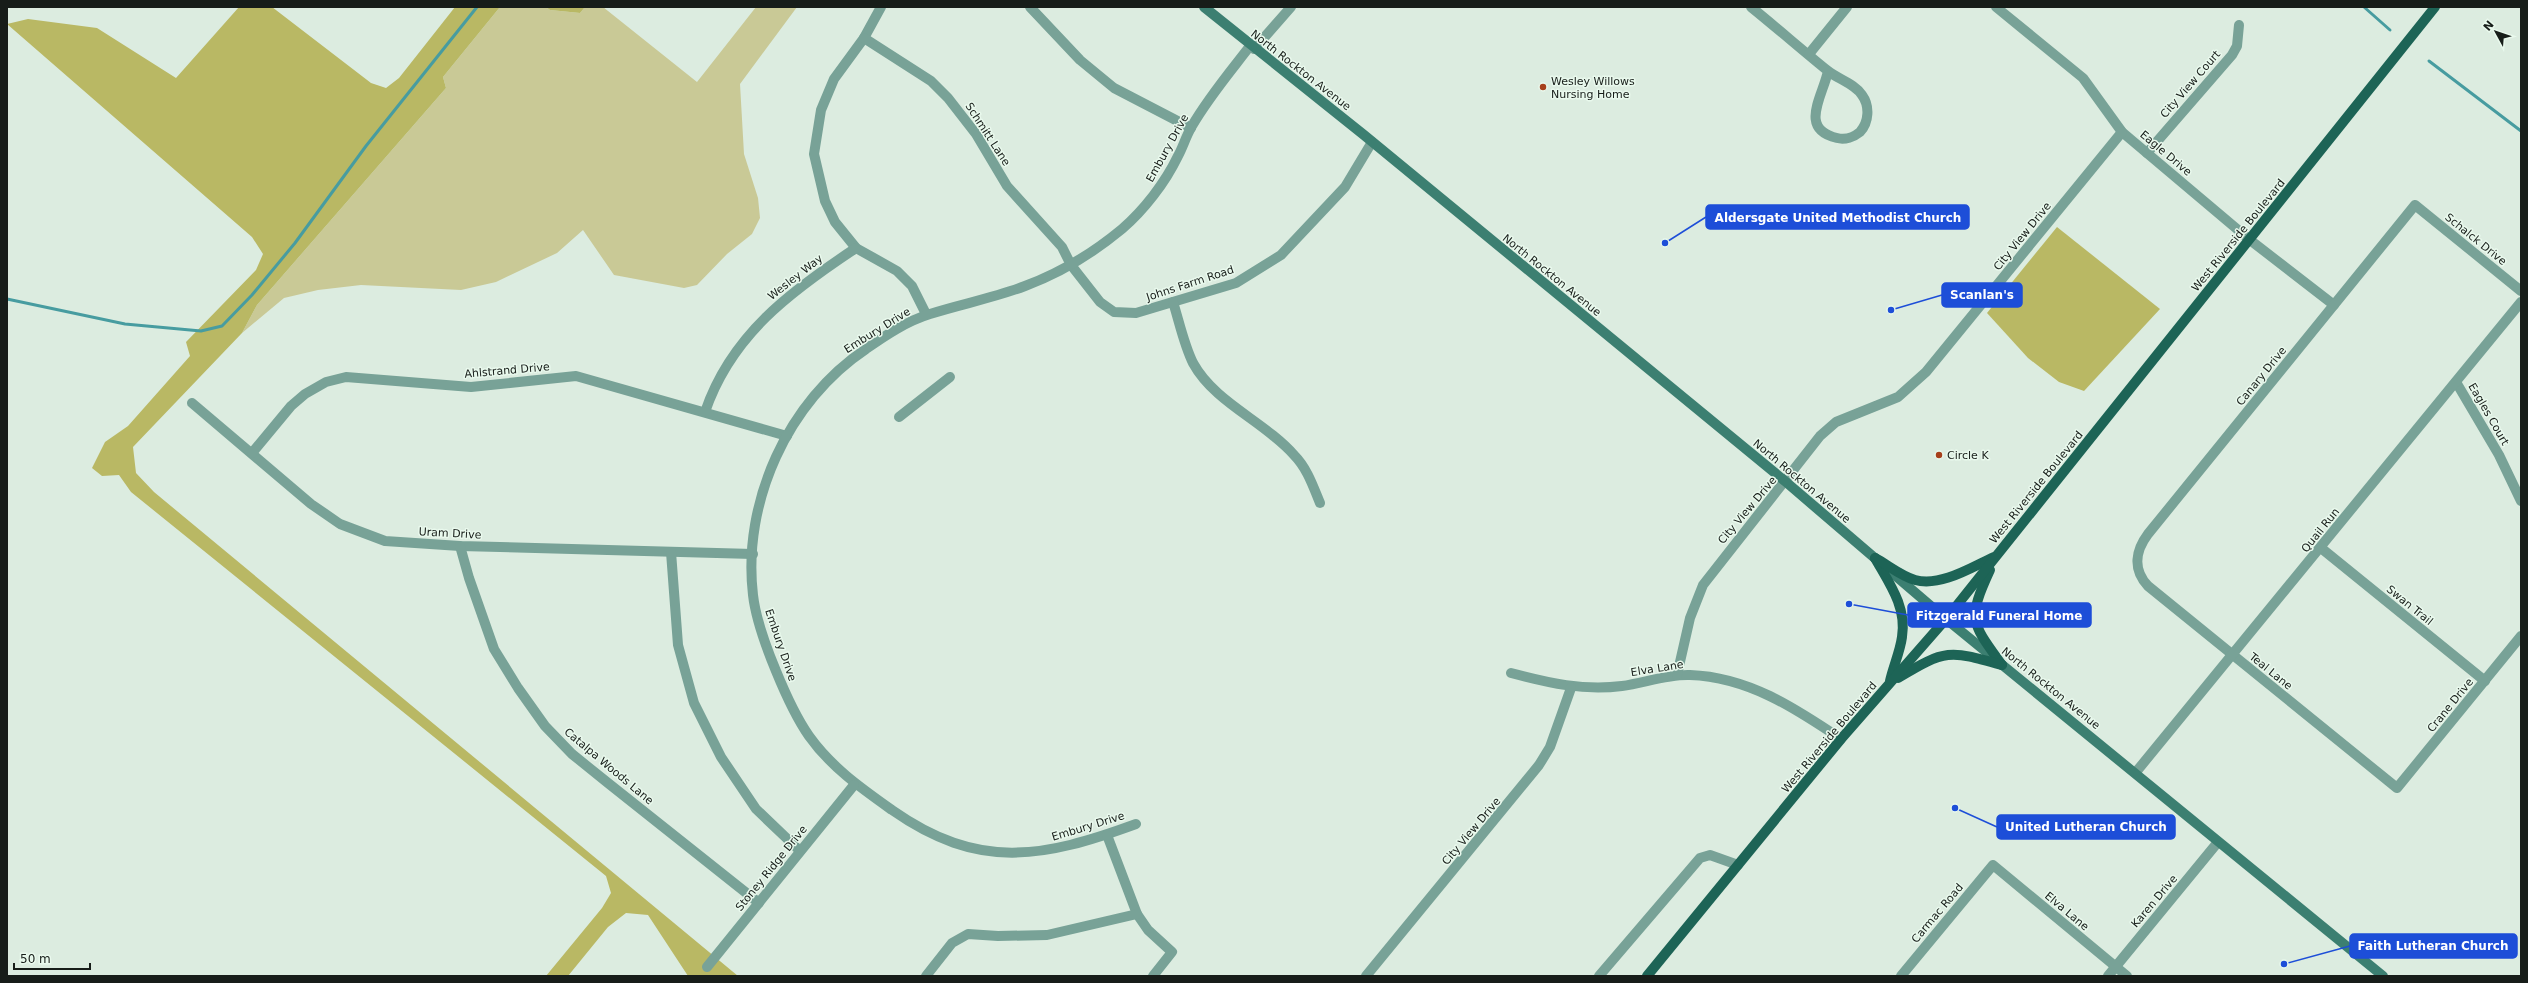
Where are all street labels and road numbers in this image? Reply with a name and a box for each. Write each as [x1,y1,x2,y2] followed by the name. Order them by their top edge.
[1248,27,1353,113] street label: North Rockton Avenue
[2158,48,2224,121] street label: City View Court
[962,100,1013,168] street label: Schmitt Lane
[1143,112,1192,184] street label: Embury Drive
[2137,128,2194,179] street label: Eagle Drive
[2189,177,2288,294] street label: West Riverside Boulevard
[1991,199,2054,273] street label: City View Drive
[2442,211,2509,268] street label: Schalck Drive
[1500,232,1604,319] street label: North Rockton Avenue
[765,252,826,303] street label: Wesley Way
[1144,263,1236,304] street label: Johns Farm Road
[842,305,913,356] street label: Embury Drive
[2234,344,2289,408] street label: Canary Drive
[464,360,550,381] street label: Ahlstrand Drive
[2465,381,2512,448] street label: Eagles Court
[1987,429,2086,546] street label: West Riverside Boulevard
[1750,437,1853,526] street label: North Rockton Avenue
[1715,474,1780,547] street label: City View Drive
[2299,506,2342,555] street label: Quail Run
[418,525,482,542] street label: Uram Drive
[2384,583,2435,628] street label: Swan Trail
[762,607,799,683] street label: Embury Drive
[1999,645,2103,732] street label: North Rockton Avenue
[2246,649,2295,693] street label: Teal Lane
[1630,658,1685,679] street label: Elva Lane
[2425,676,2476,735] street label: Crane Drive
[1779,679,1880,795] street label: West Riverside Boulevard
[562,725,656,808] street label: Catalpa Woods Lane
[1439,795,1504,868] street label: City View Drive
[1050,809,1126,844] street label: Embury Drive
[733,823,810,914] street label: Stoney Ridge Drive
[2129,872,2180,930] street label: Karen Drive
[1909,881,1966,946] street label: Carmac Road
[2042,889,2091,934] street label: Elva Lane

